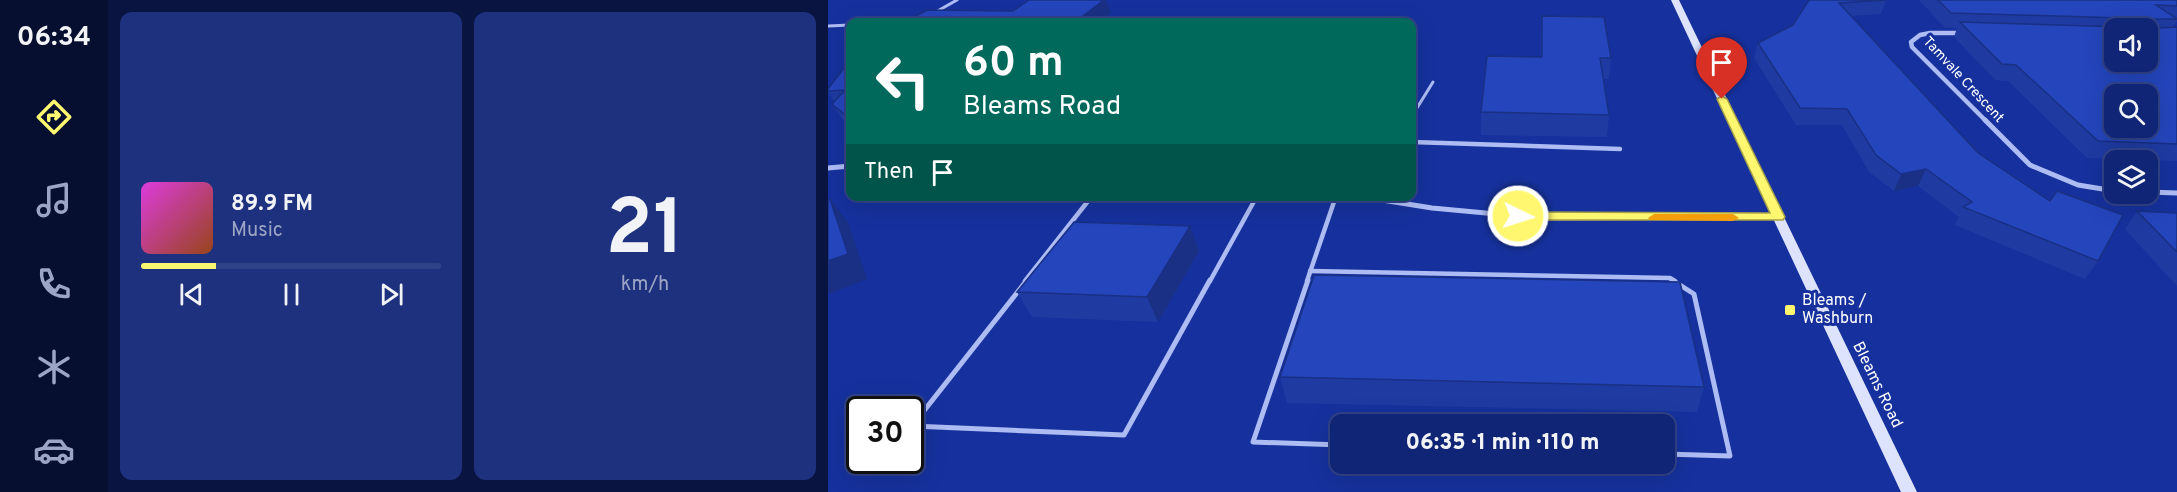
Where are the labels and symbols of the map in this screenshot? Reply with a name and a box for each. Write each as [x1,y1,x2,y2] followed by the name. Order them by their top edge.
[1919,34,2007,126] street label: Tamvale Crescent
[1696,37,1747,99] pin
[1486,184,1550,248] position arrow
[1802,291,1873,329] place label: Bleams / Washburn
[1783,303,1797,317] marker: Bleams / Washburn
[1847,339,1907,431] street label: Bleams Road
[846,396,924,474] speed limit sign: 30

